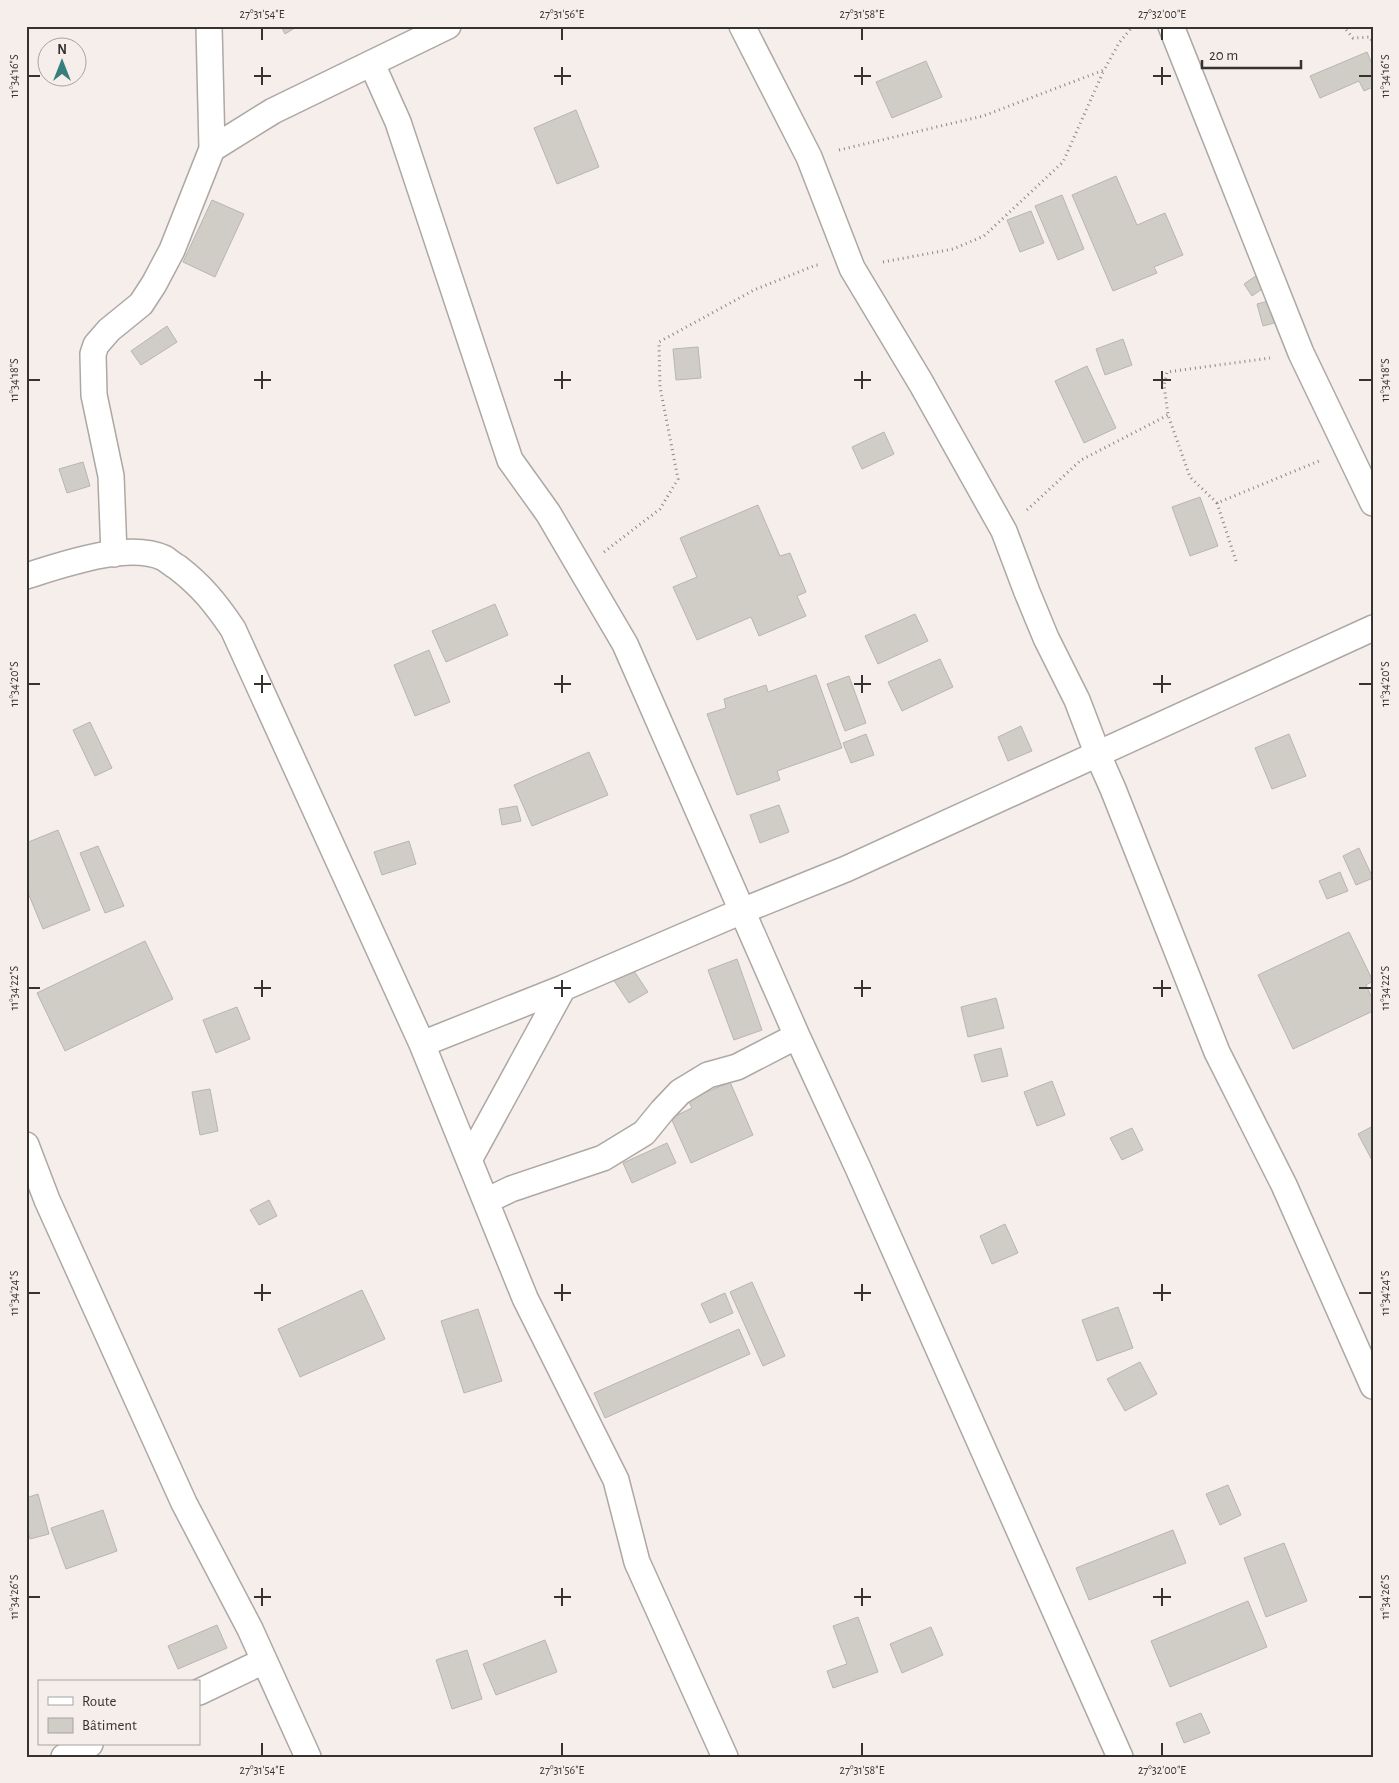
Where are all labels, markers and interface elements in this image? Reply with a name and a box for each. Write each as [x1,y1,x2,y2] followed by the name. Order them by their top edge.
[240,8,285,20] text: 27°31'54"E
[540,8,585,20] text: 27°31'56"E
[840,8,885,20] text: 27°31'58"E
[1138,8,1186,20] text: 27°32'00"E
[38,38,88,88] north arrow
[1202,38,1300,70] scale bar
[57,43,67,57] text: N
[1209,48,1238,63] text: 20 m
[8,54,20,98] text: 11°34'16"S
[1379,54,1391,98] text: 11°34'16"S
[8,358,20,402] text: 11°34'18"S
[1379,358,1391,402] text: 11°34'18"S
[8,661,20,707] text: 11°34'20"S
[1379,661,1391,707] text: 11°34'20"S
[8,965,20,1010] text: 11°34'22"S
[1379,965,1391,1010] text: 11°34'22"S
[8,1270,20,1315] text: 11°34'24"S
[1379,1270,1391,1315] text: 11°34'24"S
[8,1574,20,1619] text: 11°34'26"S
[1379,1574,1391,1619] text: 11°34'26"S
[38,1680,200,1746] legend
[82,1694,116,1709] text: Route
[82,1718,137,1733] text: Bâtiment
[240,1764,285,1776] text: 27°31'54"E
[540,1764,585,1776] text: 27°31'56"E
[840,1764,885,1776] text: 27°31'58"E
[1138,1764,1186,1776] text: 27°32'00"E

